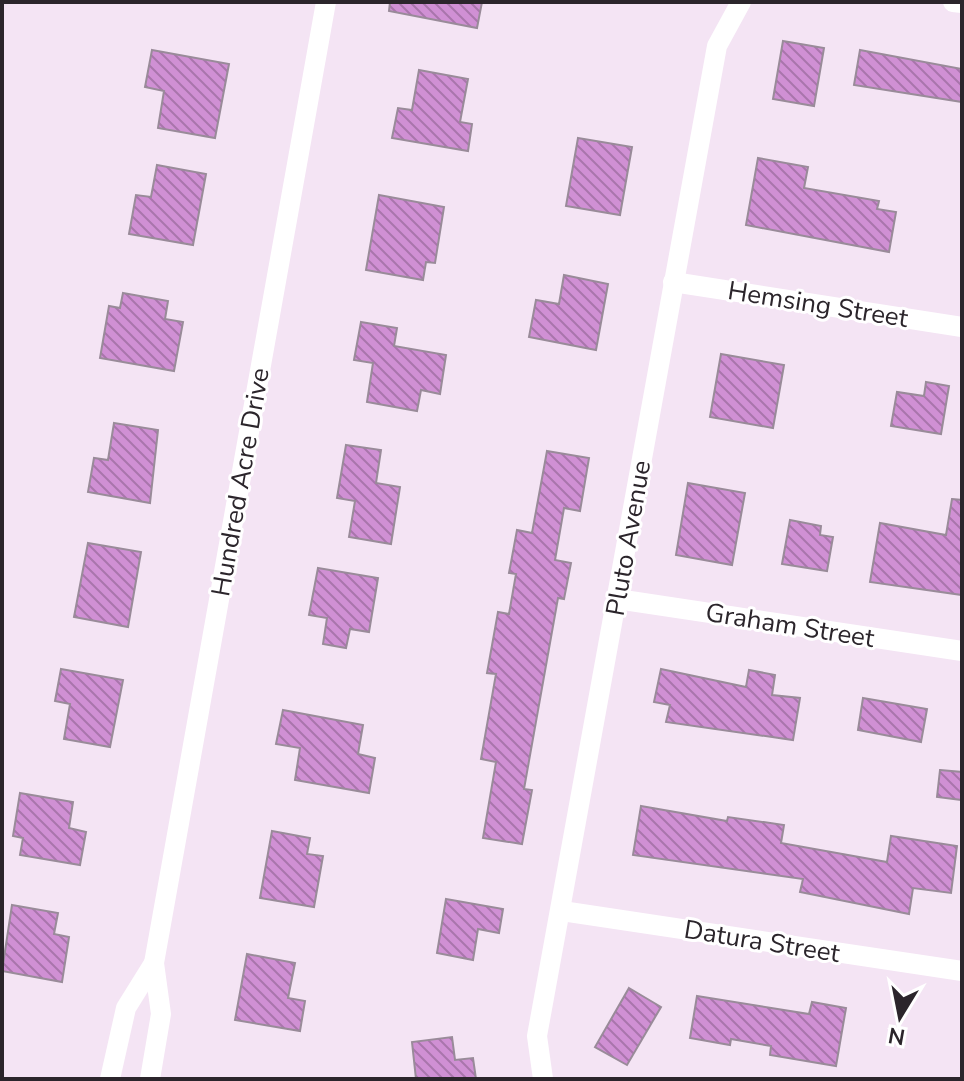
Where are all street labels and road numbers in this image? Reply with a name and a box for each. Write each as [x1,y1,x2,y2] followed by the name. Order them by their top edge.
[725,273,911,336] street label: Hemsing Street
[203,365,278,599] street label: Hundred Acre Drive
[598,458,659,619] street label: Pluto Avenue
[703,595,878,656] street label: Graham Street
[681,912,843,971] street label: Datura Street

